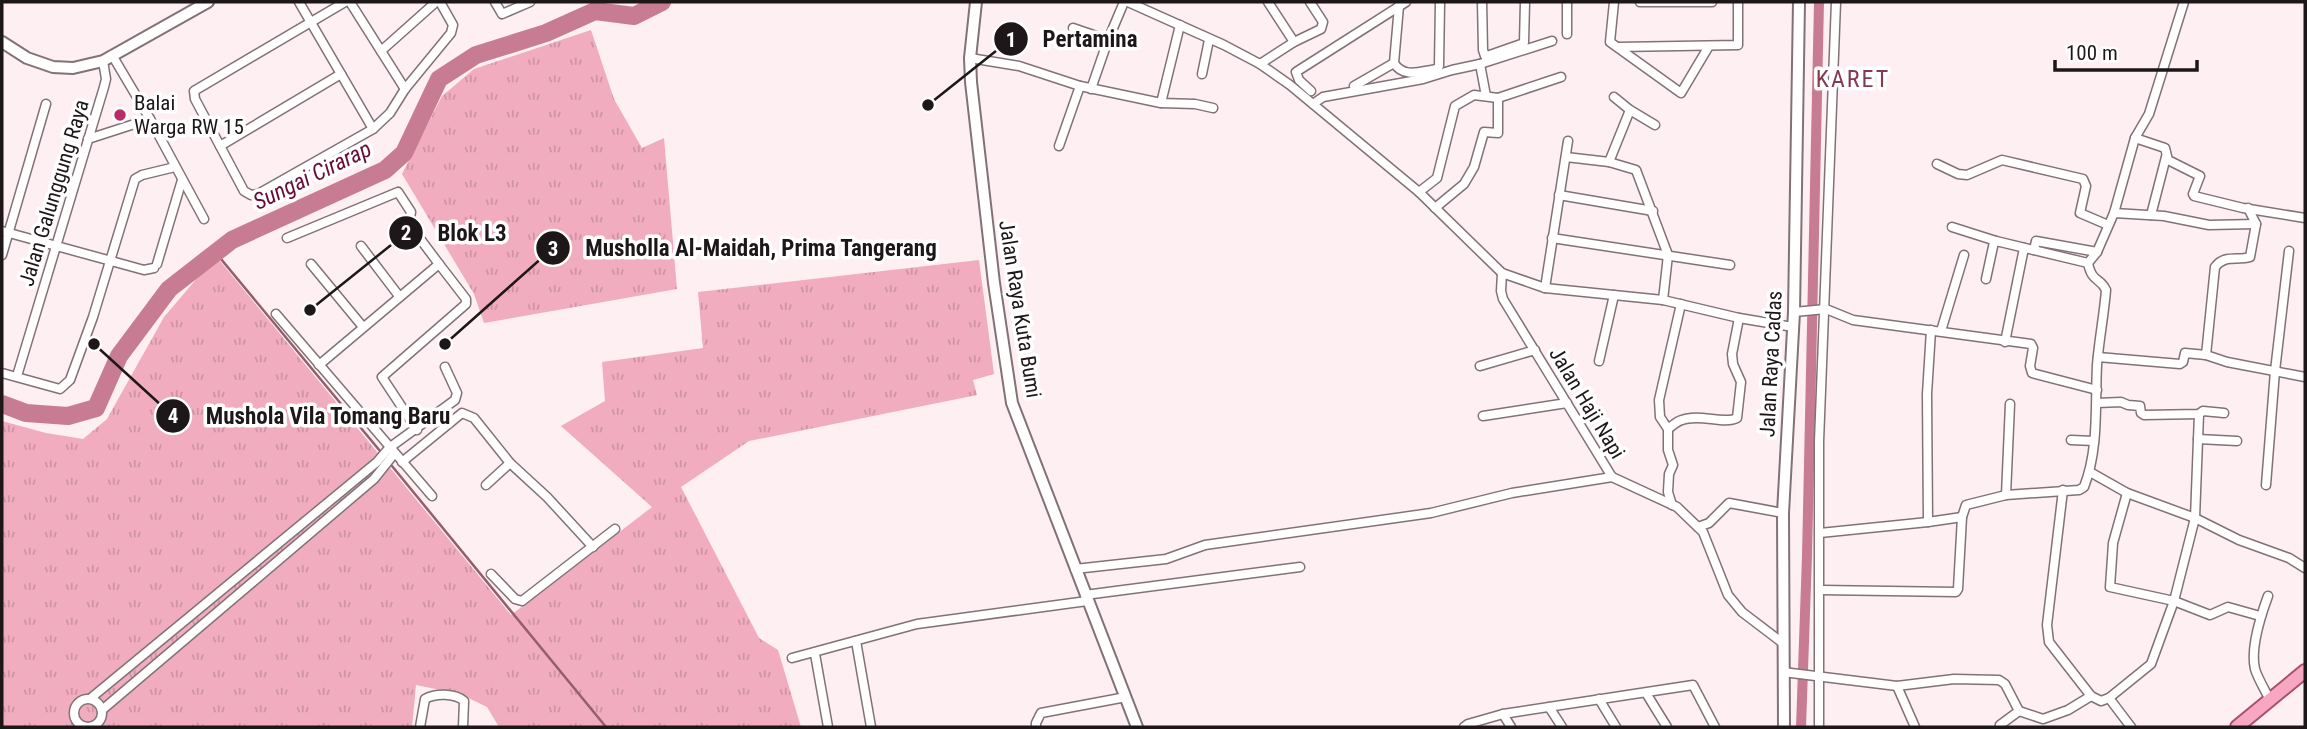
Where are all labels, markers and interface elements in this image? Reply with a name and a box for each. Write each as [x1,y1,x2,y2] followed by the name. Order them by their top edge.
[994,17,1152,61] callout: Pertamina
[1042,26,1138,53] text: Pertamina
[1006,28,1016,52] text: 1
[2055,28,2197,72] scale bar
[2066,41,2118,65] text: 100 m
[1816,65,1890,93] district label: KARET
[134,91,244,139] place label: Balai Warga RW 15
[14,97,94,289] street label: Jalan Galunggung Raya
[112,107,128,123] marker: Balai Warga RW 15
[249,135,376,216] water label: Sungai Cirarap
[388,211,520,255] callout: Blok L3
[994,219,1046,399] street label: Jalan Raya Kuta Bumi
[437,220,507,247] text: Blok L3
[401,221,411,245] text: 2
[536,226,951,270] callout: Musholla Al-Maidah, Prima Tangerang
[585,235,937,262] text: Musholla Al-Maidah, Prima Tangerang
[548,237,558,261] text: 3
[1755,290,1787,438] street label: Jalan Raya Cadas
[1544,343,1630,463] street label: Jalan Haji Napi
[156,394,464,438] callout: Mushola Vila Tomang Baru
[206,403,450,430] text: Mushola Vila Tomang Baru
[168,404,178,428] text: 4

